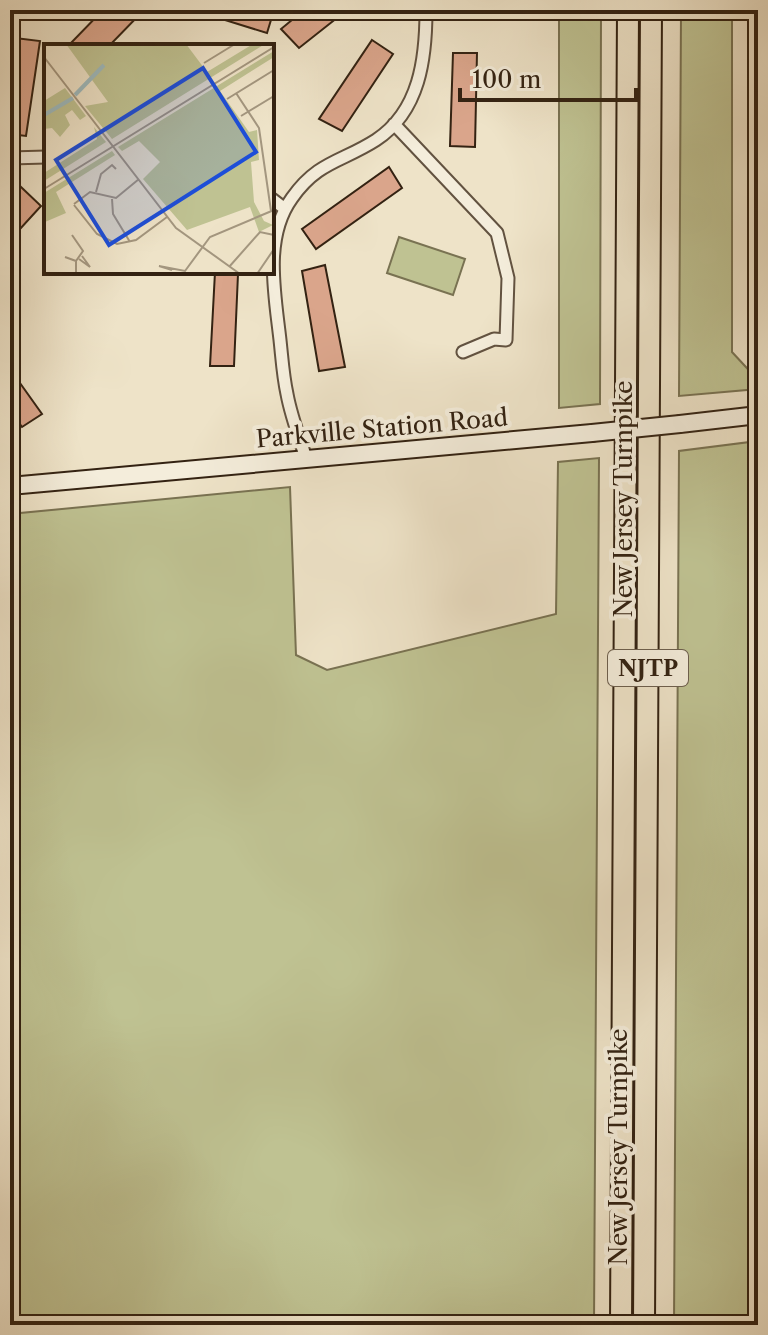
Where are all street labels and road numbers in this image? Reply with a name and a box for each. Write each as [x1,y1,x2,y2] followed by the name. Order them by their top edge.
[609,381,638,617] street label: New Jersey Turnpike
[255,403,510,453] street label: Parkville Station Road
[608,650,688,686] road number: NJTP
[604,1029,633,1265] street label: New Jersey Turnpike

